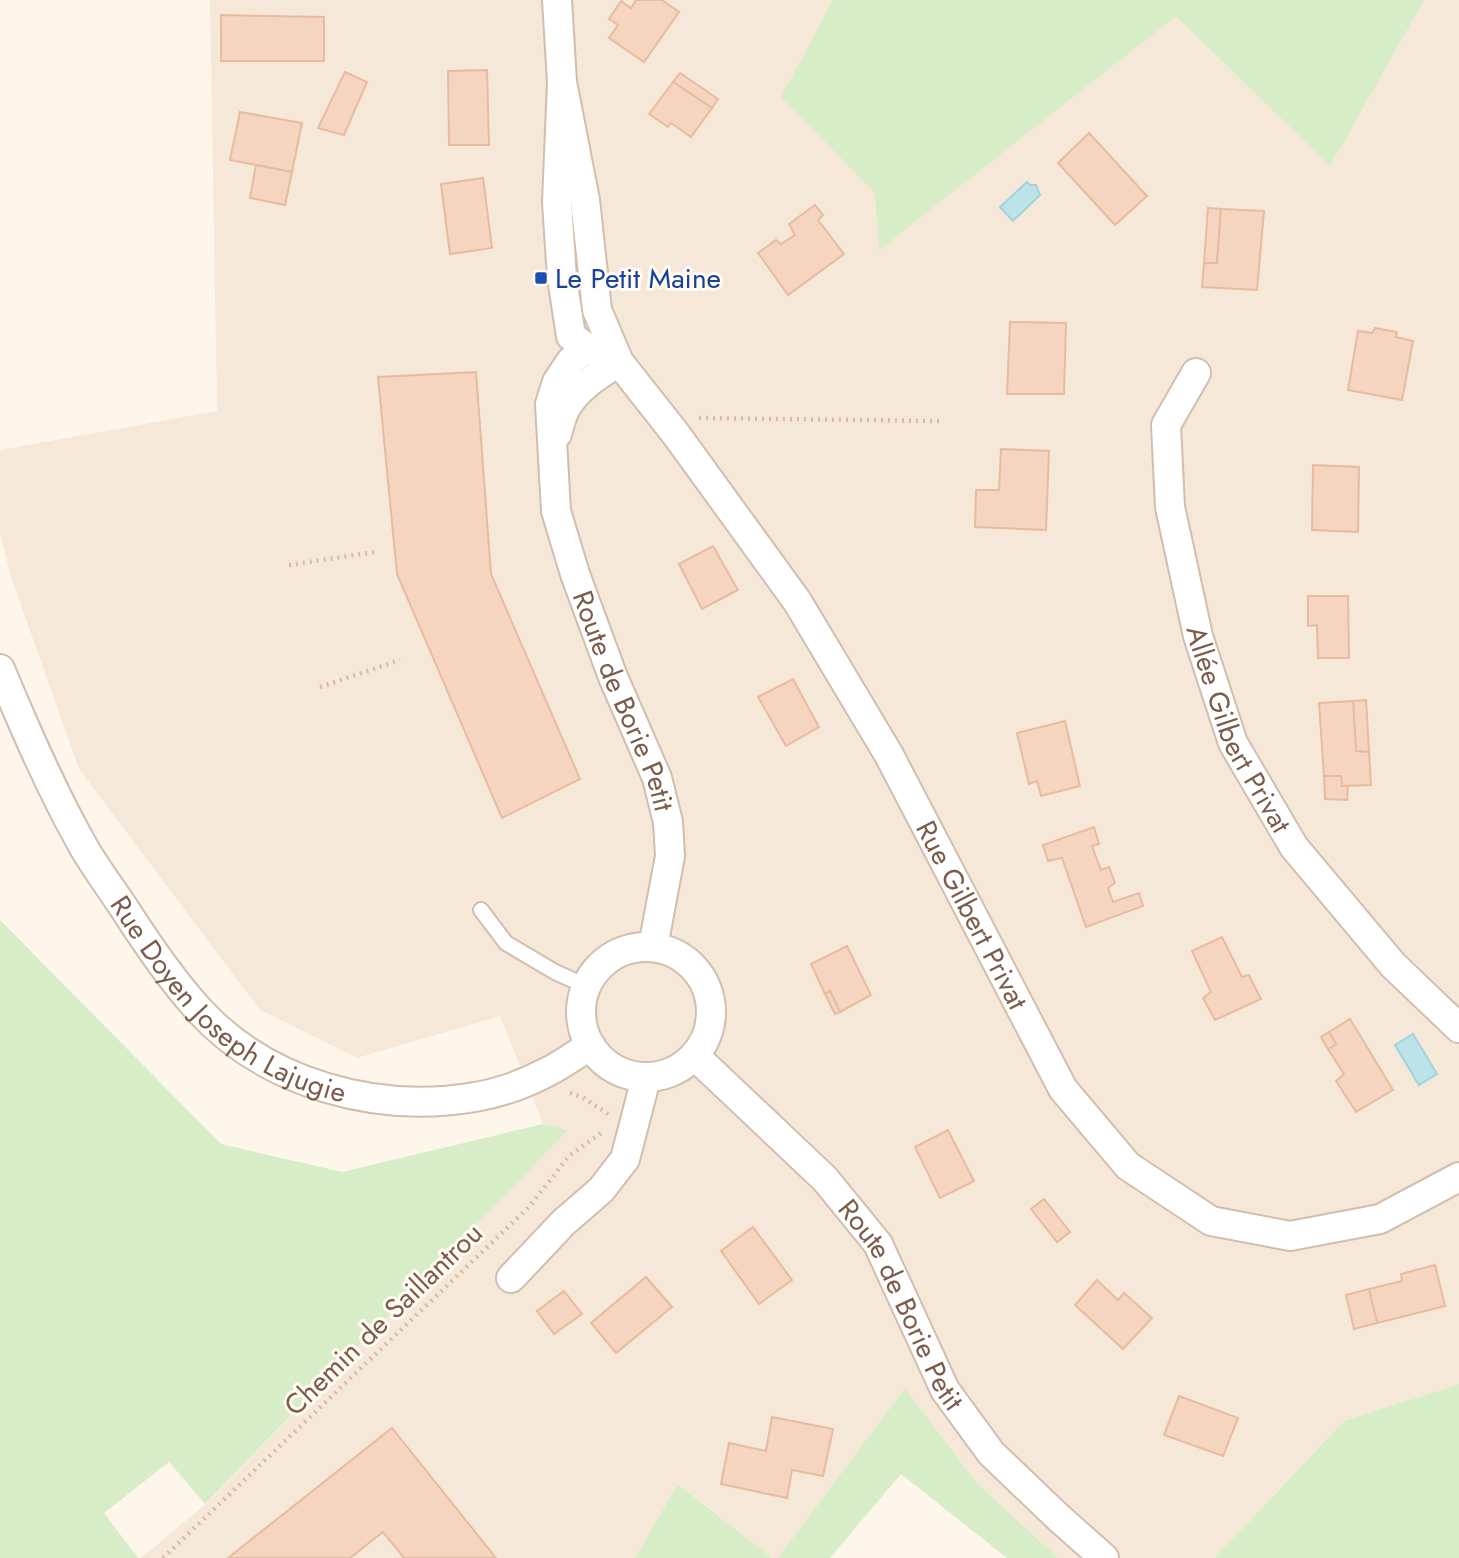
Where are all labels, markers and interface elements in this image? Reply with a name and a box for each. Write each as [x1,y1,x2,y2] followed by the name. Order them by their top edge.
[555,258,721,299] place label: Le Petit Maine
[533,270,549,286] marker: Le Petit Maine
[562,585,685,816] street label: Route de Borie Petit
[1175,622,1301,841] street label: Allée Gilbert Privat
[906,813,1038,1017] street label: Rue Gilbert Privat
[100,887,350,1113] street label: Rue Doyen Joseph Lajugie
[828,1190,974,1419] street label: Route de Borie Petit
[275,1213,492,1425] street label: Chemin de Saillantrou

